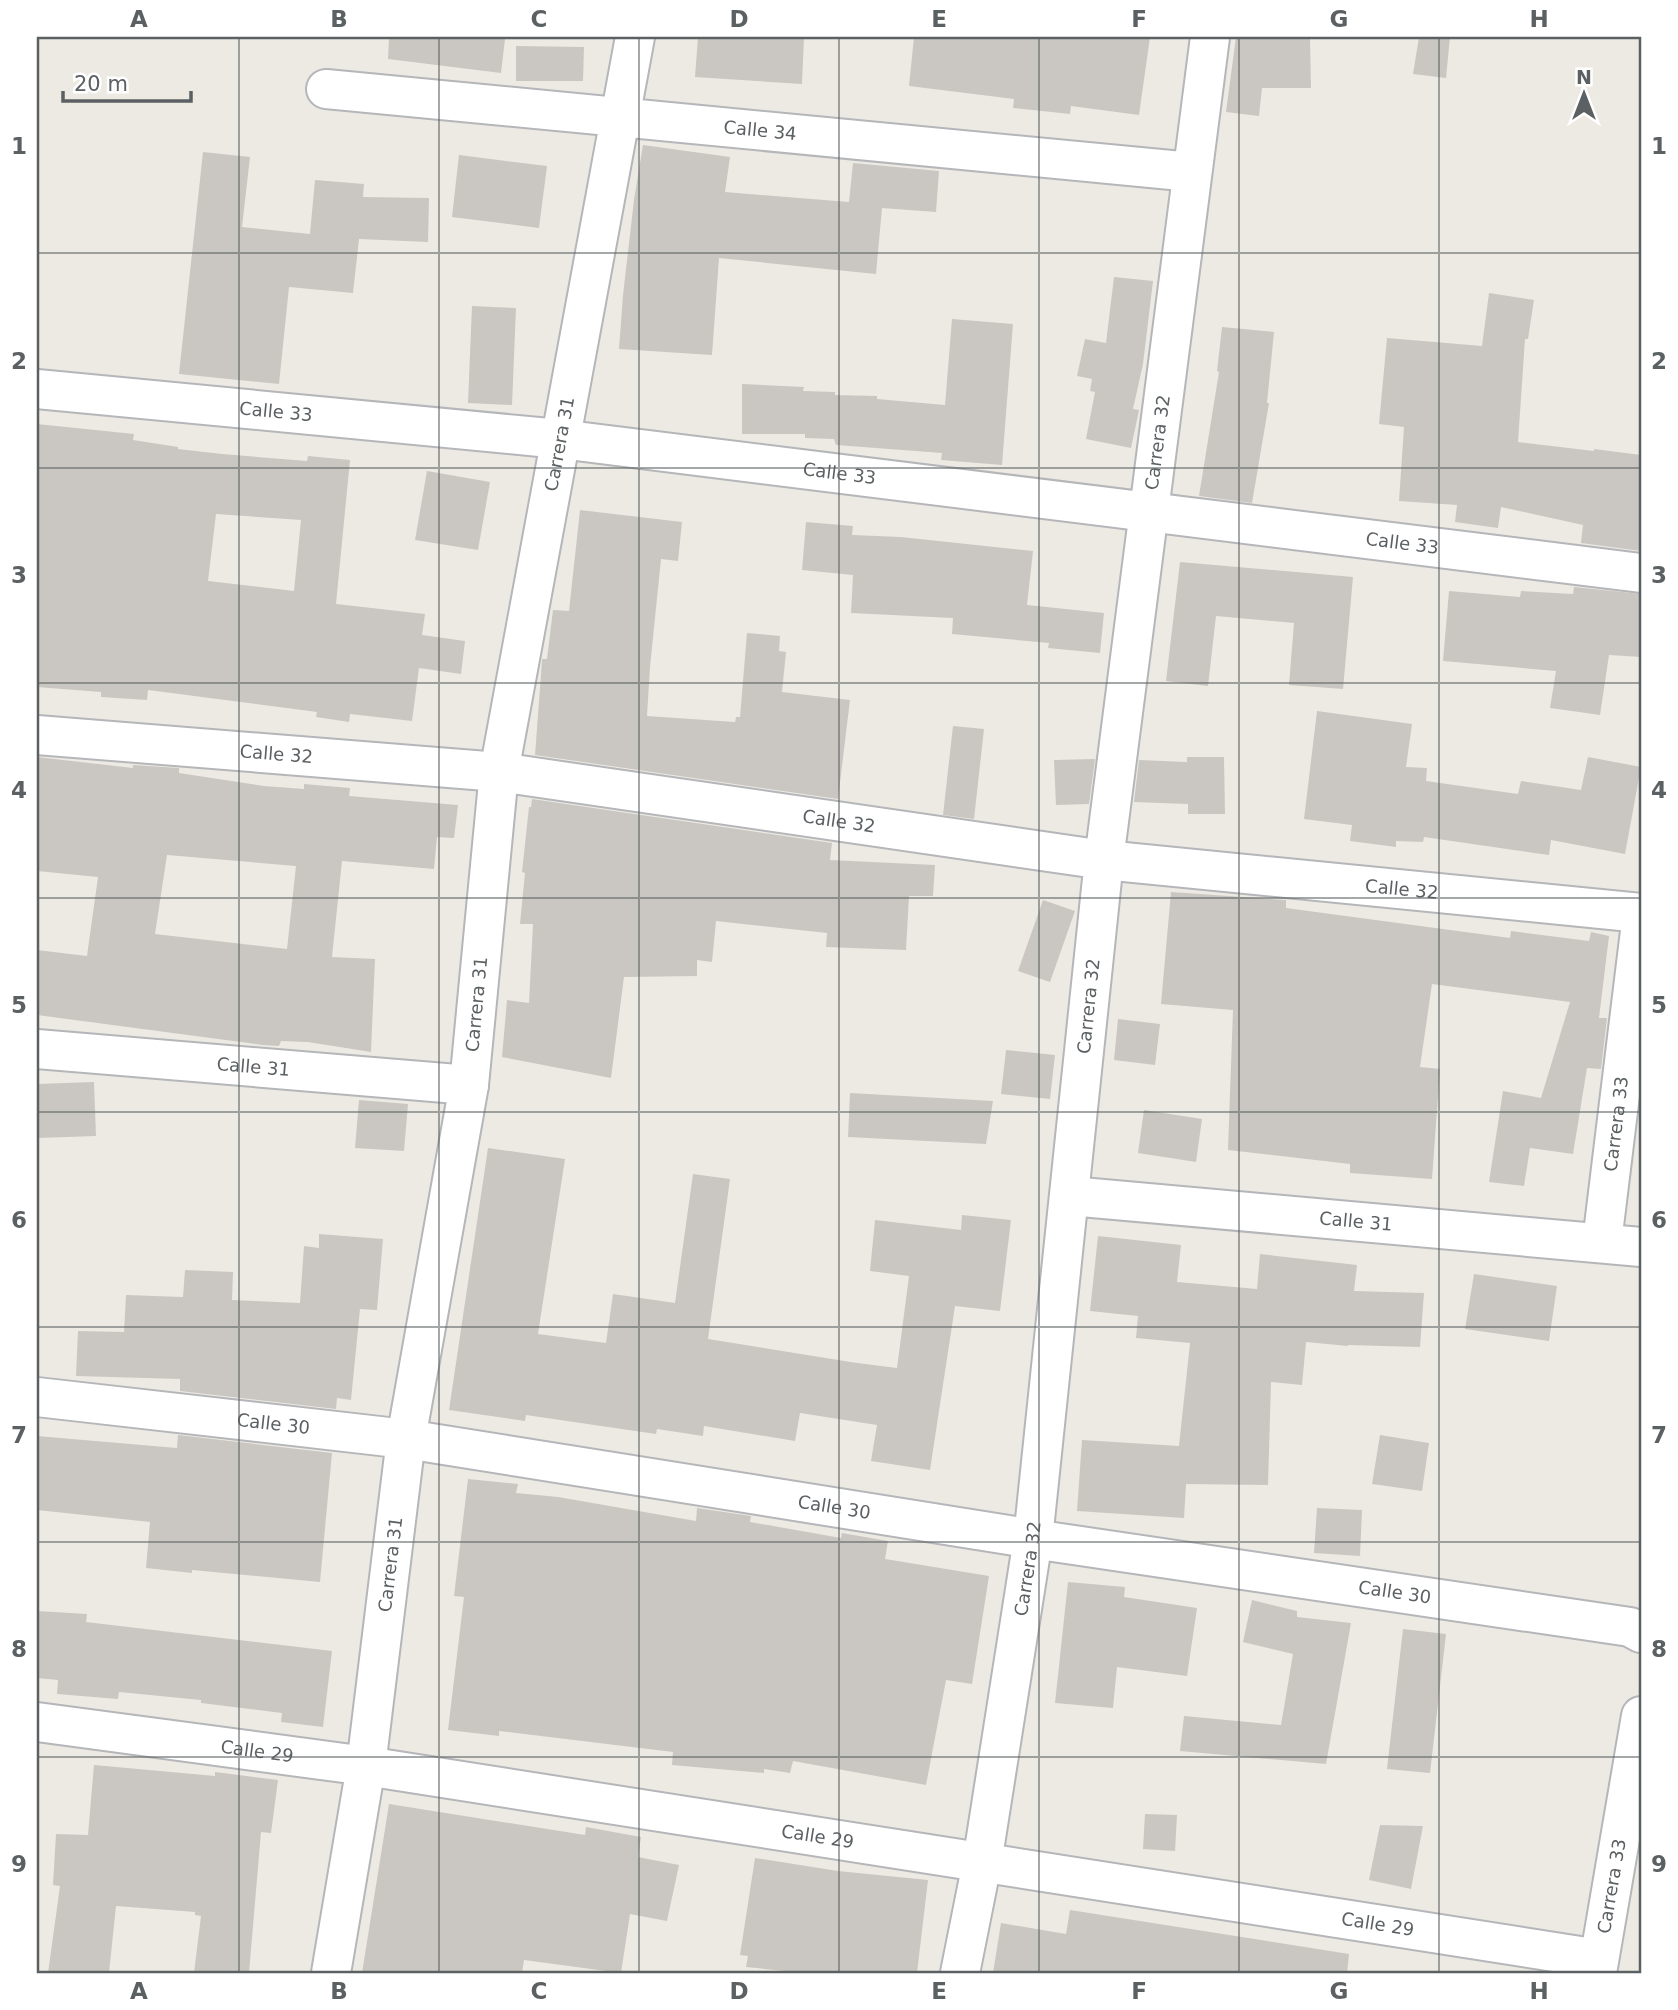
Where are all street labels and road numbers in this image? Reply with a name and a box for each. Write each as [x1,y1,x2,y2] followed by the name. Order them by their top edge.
[723,116,798,144] street label: Calle 34
[1141,393,1174,491] street label: Carrera 32
[540,395,578,493] street label: Carrera 31
[238,397,313,425] street label: Calle 33
[802,458,877,488] street label: Calle 33
[1365,528,1440,558] street label: Calle 33
[239,740,314,767] street label: Calle 32
[801,805,877,837] street label: Calle 32
[1364,875,1439,903] street label: Calle 32
[461,956,491,1053] street label: Carrera 31
[1073,957,1104,1055] street label: Carrera 32
[216,1053,291,1080] street label: Calle 31
[1600,1075,1632,1173] street label: Carrera 33
[1318,1207,1393,1235] street label: Calle 31
[236,1409,311,1438] street label: Calle 30
[796,1491,872,1523] street label: Calle 30
[374,1516,406,1613] street label: Carrera 31
[1010,1520,1045,1618] street label: Carrera 32
[1357,1576,1433,1608] street label: Calle 30
[219,1736,295,1766] street label: Calle 29
[780,1820,856,1852] street label: Calle 29
[1593,1837,1630,1935] street label: Carrera 33
[1340,1908,1416,1940] street label: Calle 29

